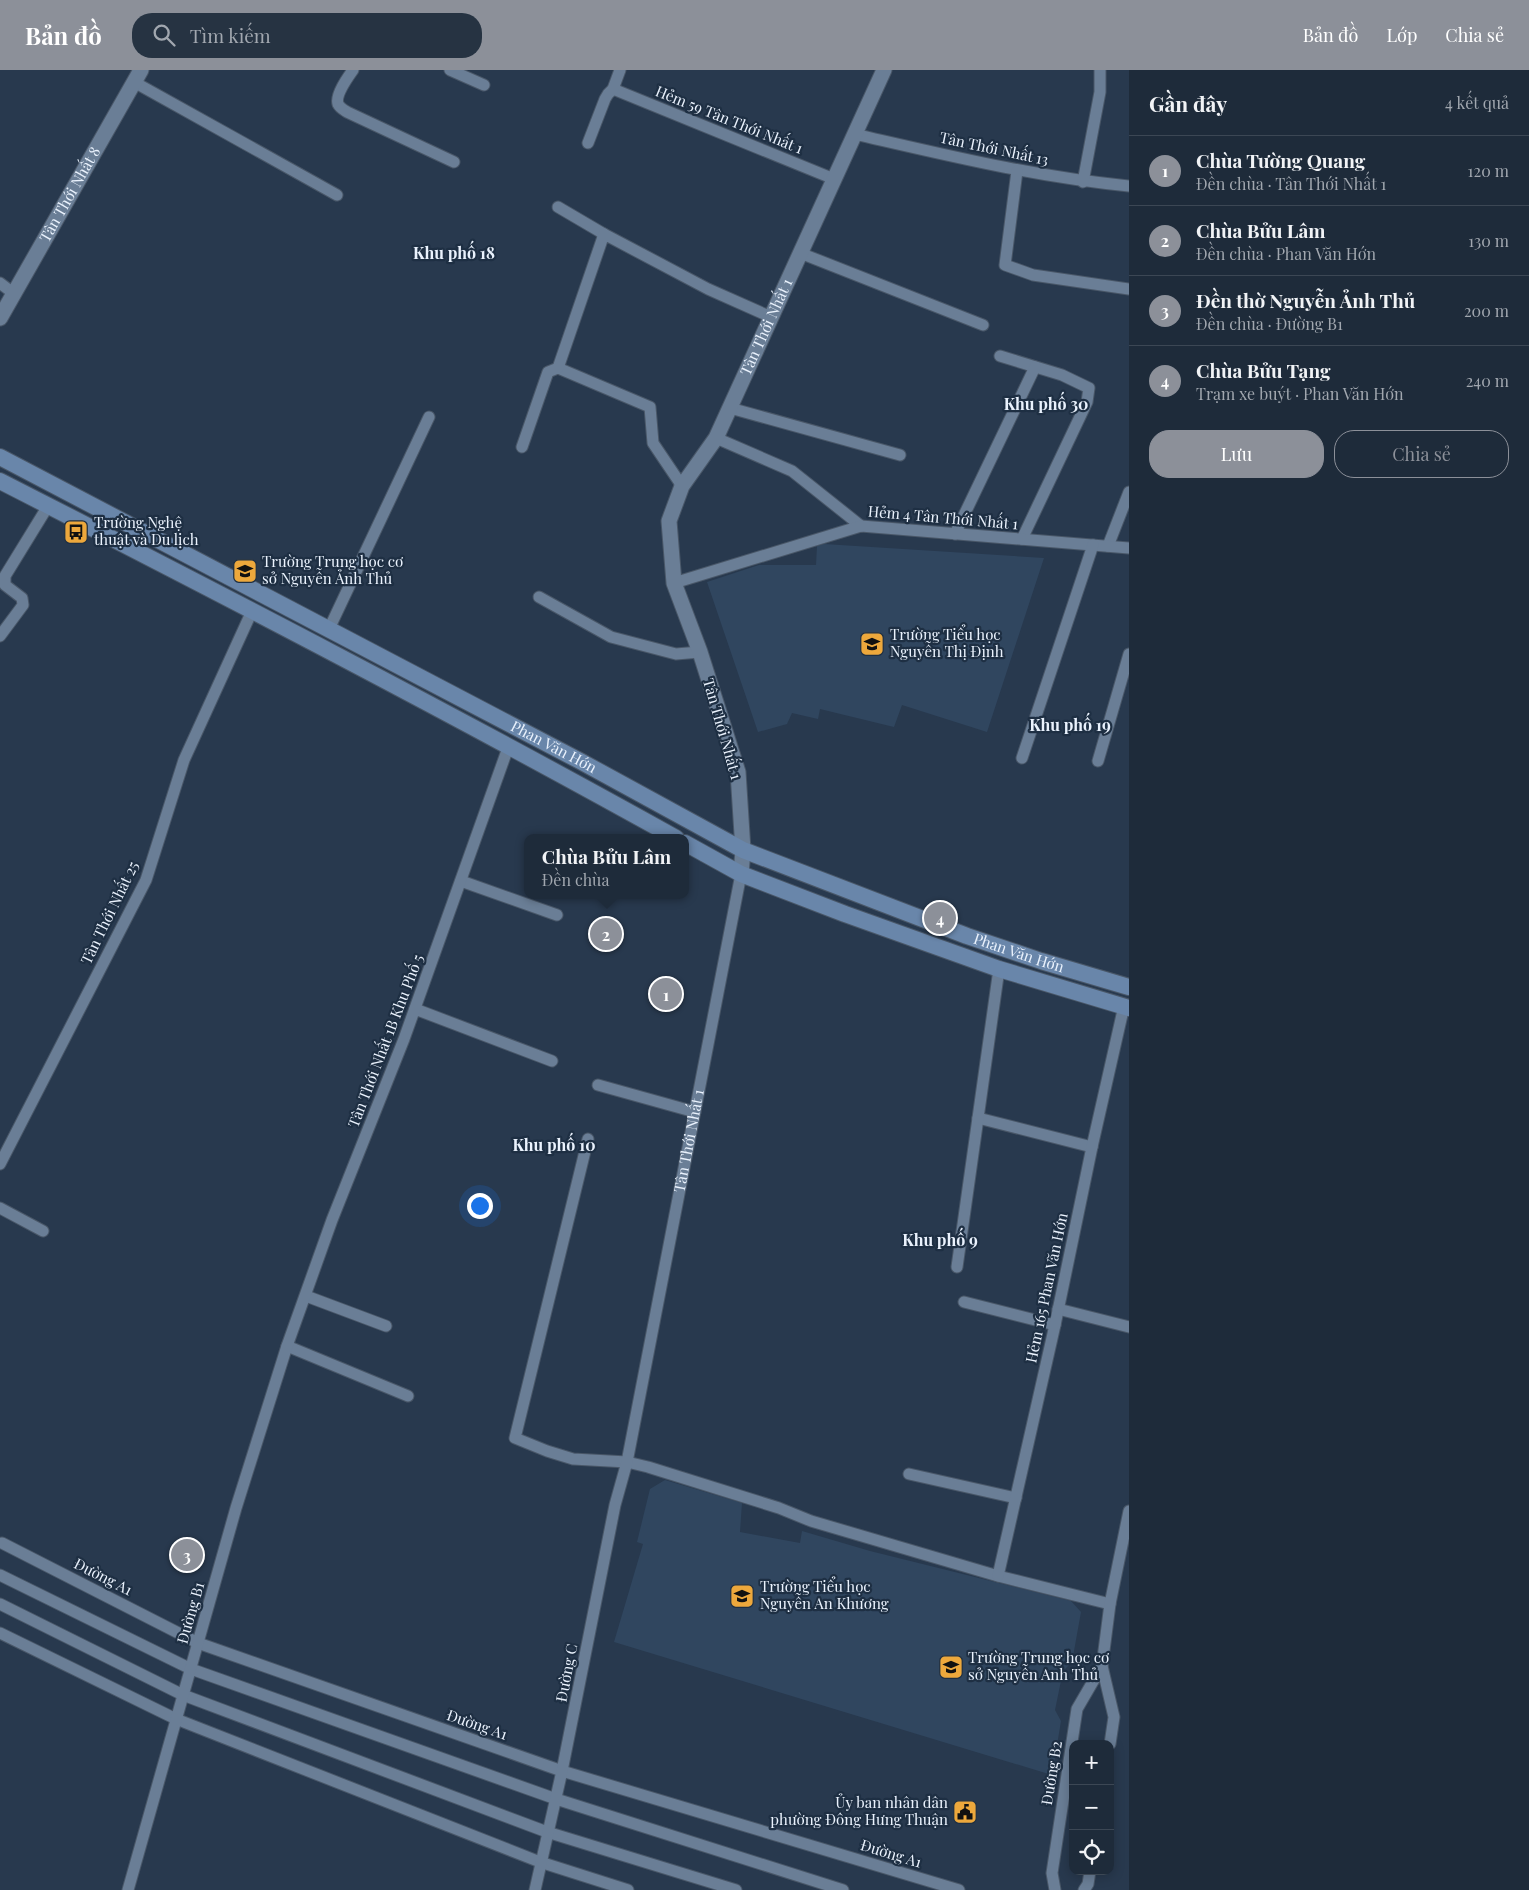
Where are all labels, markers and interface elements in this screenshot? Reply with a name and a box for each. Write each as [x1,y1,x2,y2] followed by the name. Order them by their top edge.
[132,13,482,58] search box
[25,19,102,51] text: Bản đồ
[150,21,178,49] icon: search
[190,22,271,48] text: Tìm kiếm
[1303,23,1358,47] text: Bản đồ
[1386,23,1417,47] text: Lớp
[1445,23,1504,47] text: Chia sẻ
[653,80,806,158] street label: Hẻm 59 Tân Thới Nhất 1
[1149,89,1227,117] text: Gần đây
[1445,92,1509,113] text: 4 kết quả
[938,127,1051,169] street label: Tân Thới Nhất 13
[34,143,104,245] street label: Tân Thới Nhất 8
[1196,147,1365,173] text: Chùa Tường Quang
[1162,160,1168,181] text: 1
[1468,160,1509,181] text: 120 m
[1196,173,1387,194] text: Đền chùa · Tân Thới Nhất 1
[1196,217,1326,243] text: Chùa Bửu Lâm
[1161,230,1169,251] text: 2
[1468,230,1509,251] text: 130 m
[413,240,495,263] district label: Khu phố 18
[1196,243,1376,264] text: Đền chùa · Phan Văn Hớn
[735,275,797,378] street label: Tân Thới Nhất 1
[1196,287,1415,313] text: Đền thờ Nguyễn Ảnh Thủ
[1161,300,1169,321] text: 3
[1464,300,1509,321] text: 200 m
[1196,313,1343,334] text: Đền chùa · Đường B1
[1196,357,1331,383] text: Chùa Bửu Tạng
[1161,370,1169,391] text: 4
[1466,370,1509,391] text: 240 m
[1196,383,1403,404] text: Trạm xe buýt · Phan Văn Hớn
[1004,391,1088,414] district label: Khu phố 30
[1149,430,1324,478] button: Lưu
[1334,430,1509,478] button: Chia sẻ
[867,500,1019,534] street label: Hẻm 4 Tân Thới Nhất 1
[94,512,199,549] place label: Trường Nghệ thuật và Du lịch
[63,519,89,545] bus stop icon: Trường Nghệ thuật và Du lịch
[262,551,403,588] place label: Trường Trung học cơ sở Nguyễn Ảnh Thủ
[232,558,258,584] school or university icon: Trường Trung học cơ sở Nguyễn Ảnh Thủ
[890,624,1004,661] place label: Trường Tiểu học Nguyễn Thị Định
[859,631,885,657] school or university icon: Trường Tiểu học Nguyễn Thị Định
[699,676,747,782] street label: Tân Thới Nhất 1
[1029,712,1111,735] district label: Khu phố 19
[508,716,600,777] street label: Phan Văn Hớn
[524,834,689,899] popup
[542,843,671,869] text: Chùa Bửu Lâm
[76,858,143,967] street label: Tân Thới Nhất 25
[542,869,609,890] text: Đền chùa
[924,899,956,937] pin: 4
[590,915,622,953] pin: 2
[971,928,1067,976] street label: Phan Văn Hớn
[342,951,427,1130] street label: Tân Thới Nhất 1B Khu Phố 5
[650,975,682,1013] pin: 1
[669,1087,708,1194] street label: Tân Thới Nhất 1
[512,1132,596,1155] district label: Khu phố 10
[467,1193,493,1219] your location
[1020,1211,1072,1365] street label: Hẻm 165 Phan Văn Hớn
[902,1227,978,1250] district label: Khu phố 9
[171,1536,203,1574] pin: 3
[71,1553,136,1599] street label: Đường A1
[760,1576,889,1613] place label: Trường Tiểu học Nguyễn An Khương
[172,1579,208,1646] street label: Đường B1
[729,1583,755,1609] school or university icon: Trường Tiểu học Nguyễn An Khương
[551,1642,581,1703] street label: Đường C
[968,1647,1109,1684] place label: Trường Trung học cơ sở Nguyễn Anh Thủ
[938,1654,964,1680] school or university icon: Trường Trung học cơ sở Nguyễn Anh Thủ
[444,1704,511,1744] street label: Đường A1
[1036,1739,1066,1806] street label: Đường B2
[1069,1740,1114,1875] map controls
[1069,1740,1114,1785] button: +
[1069,1785,1114,1830] button: −
[770,1792,948,1829] place label: Ủy ban nhân dân phường Đông Hưng Thuận
[952,1799,978,1825] public building icon: Ủy ban nhân dân phường Đông Hưng Thuận
[1069,1830,1114,1875] button: locate
[858,1834,925,1872] street label: Đường A1

